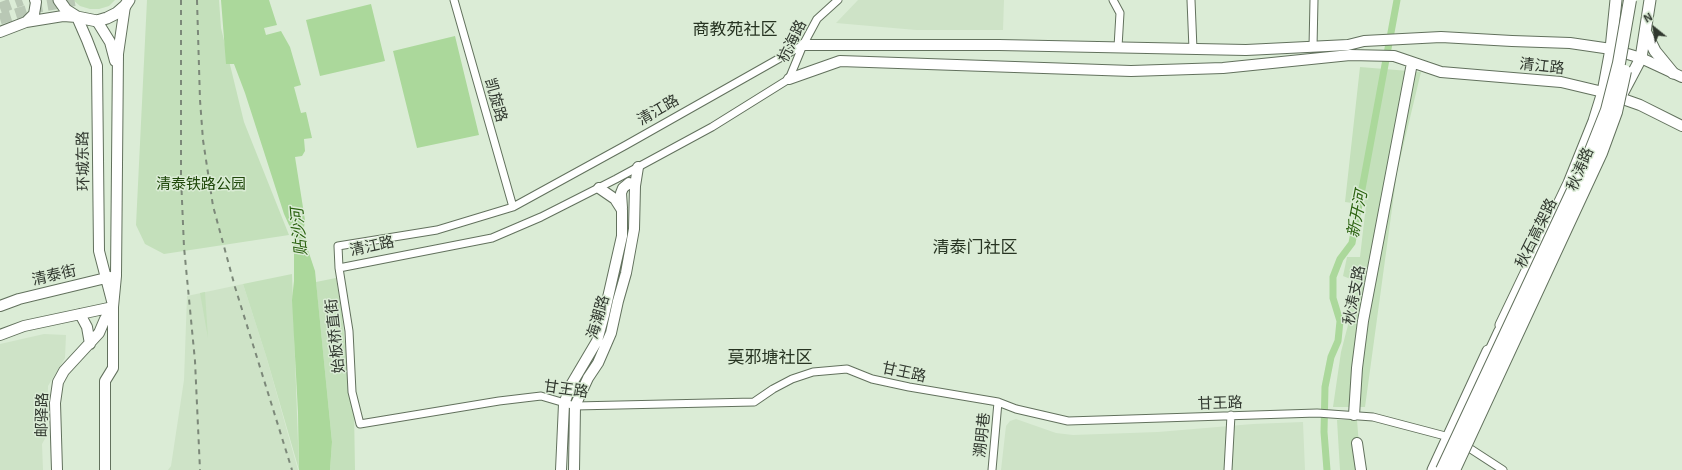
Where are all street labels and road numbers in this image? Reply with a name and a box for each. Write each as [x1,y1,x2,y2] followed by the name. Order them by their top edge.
[774,17,810,65] street label: 杭海路
[1519,55,1565,77] street label: 清江路
[481,76,511,124] street label: 凯旋路
[634,91,682,129] street label: 清江路
[73,131,93,191] street label: 环城东路
[1563,145,1597,193] street label: 秋涛路
[1511,195,1561,271] street label: 秋石高架路
[348,233,396,259] street label: 清江路
[30,261,78,289] street label: 清泰街
[1339,264,1369,326] street label: 秋涛支路
[583,293,613,341] street label: 海潮路
[322,298,348,374] street label: 始板桥直街
[880,359,928,385] street label: 甘王路
[542,377,590,401] street label: 甘王路
[33,392,51,438] street label: 邮驿路
[1197,393,1243,413] street label: 甘王路
[971,412,993,458] street label: 溯明巷

